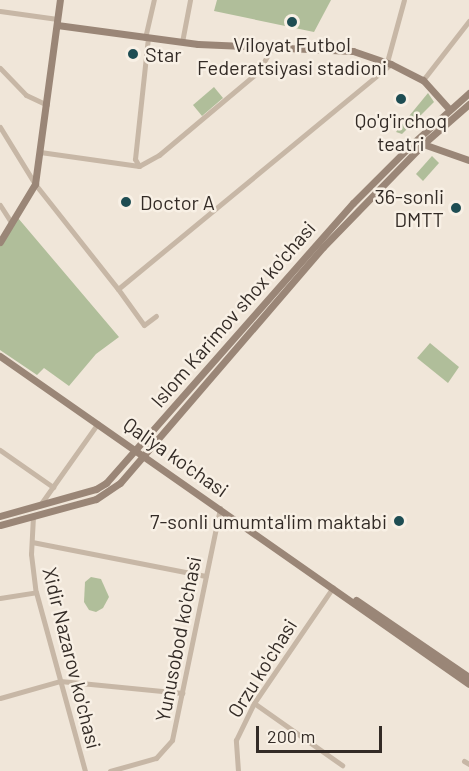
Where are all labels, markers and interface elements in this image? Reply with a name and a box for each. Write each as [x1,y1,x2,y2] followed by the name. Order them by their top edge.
[285,15,299,29] marker: Viloyat Futbol Federatsiyasi stadioni
[197,32,387,79] place label: Viloyat Futbol Federatsiyasi stadioni
[145,42,181,66] place label: Star
[126,47,140,61] marker: Star
[394,92,408,106] marker: Qo'g'irchoq teatri
[355,108,447,155] place label: Qo'g'irchoq teatri
[375,184,444,231] place label: 36-sonli DMTT
[140,190,215,214] place label: Doctor A
[117,193,135,211] marker: Doctor A
[449,201,463,215] marker: 36-sonli DMTT
[146,216,320,412] street label: Islom Karimov shox ko'chasi
[119,412,233,502] street label: Qaliya ko'chasi
[150,509,387,533] place label: 7-sonli umumta'lim maktabi
[392,514,406,528] marker: 7-sonli umumta'lim maktabi
[150,554,206,724] street label: Yunusobod ko'chasi
[38,565,106,751] street label: Xidir Nazarov ko'chasi
[222,614,302,722] street label: Orzu ko'chasi
[259,714,385,752] scale bar
[267,725,315,747] text: 200 m

